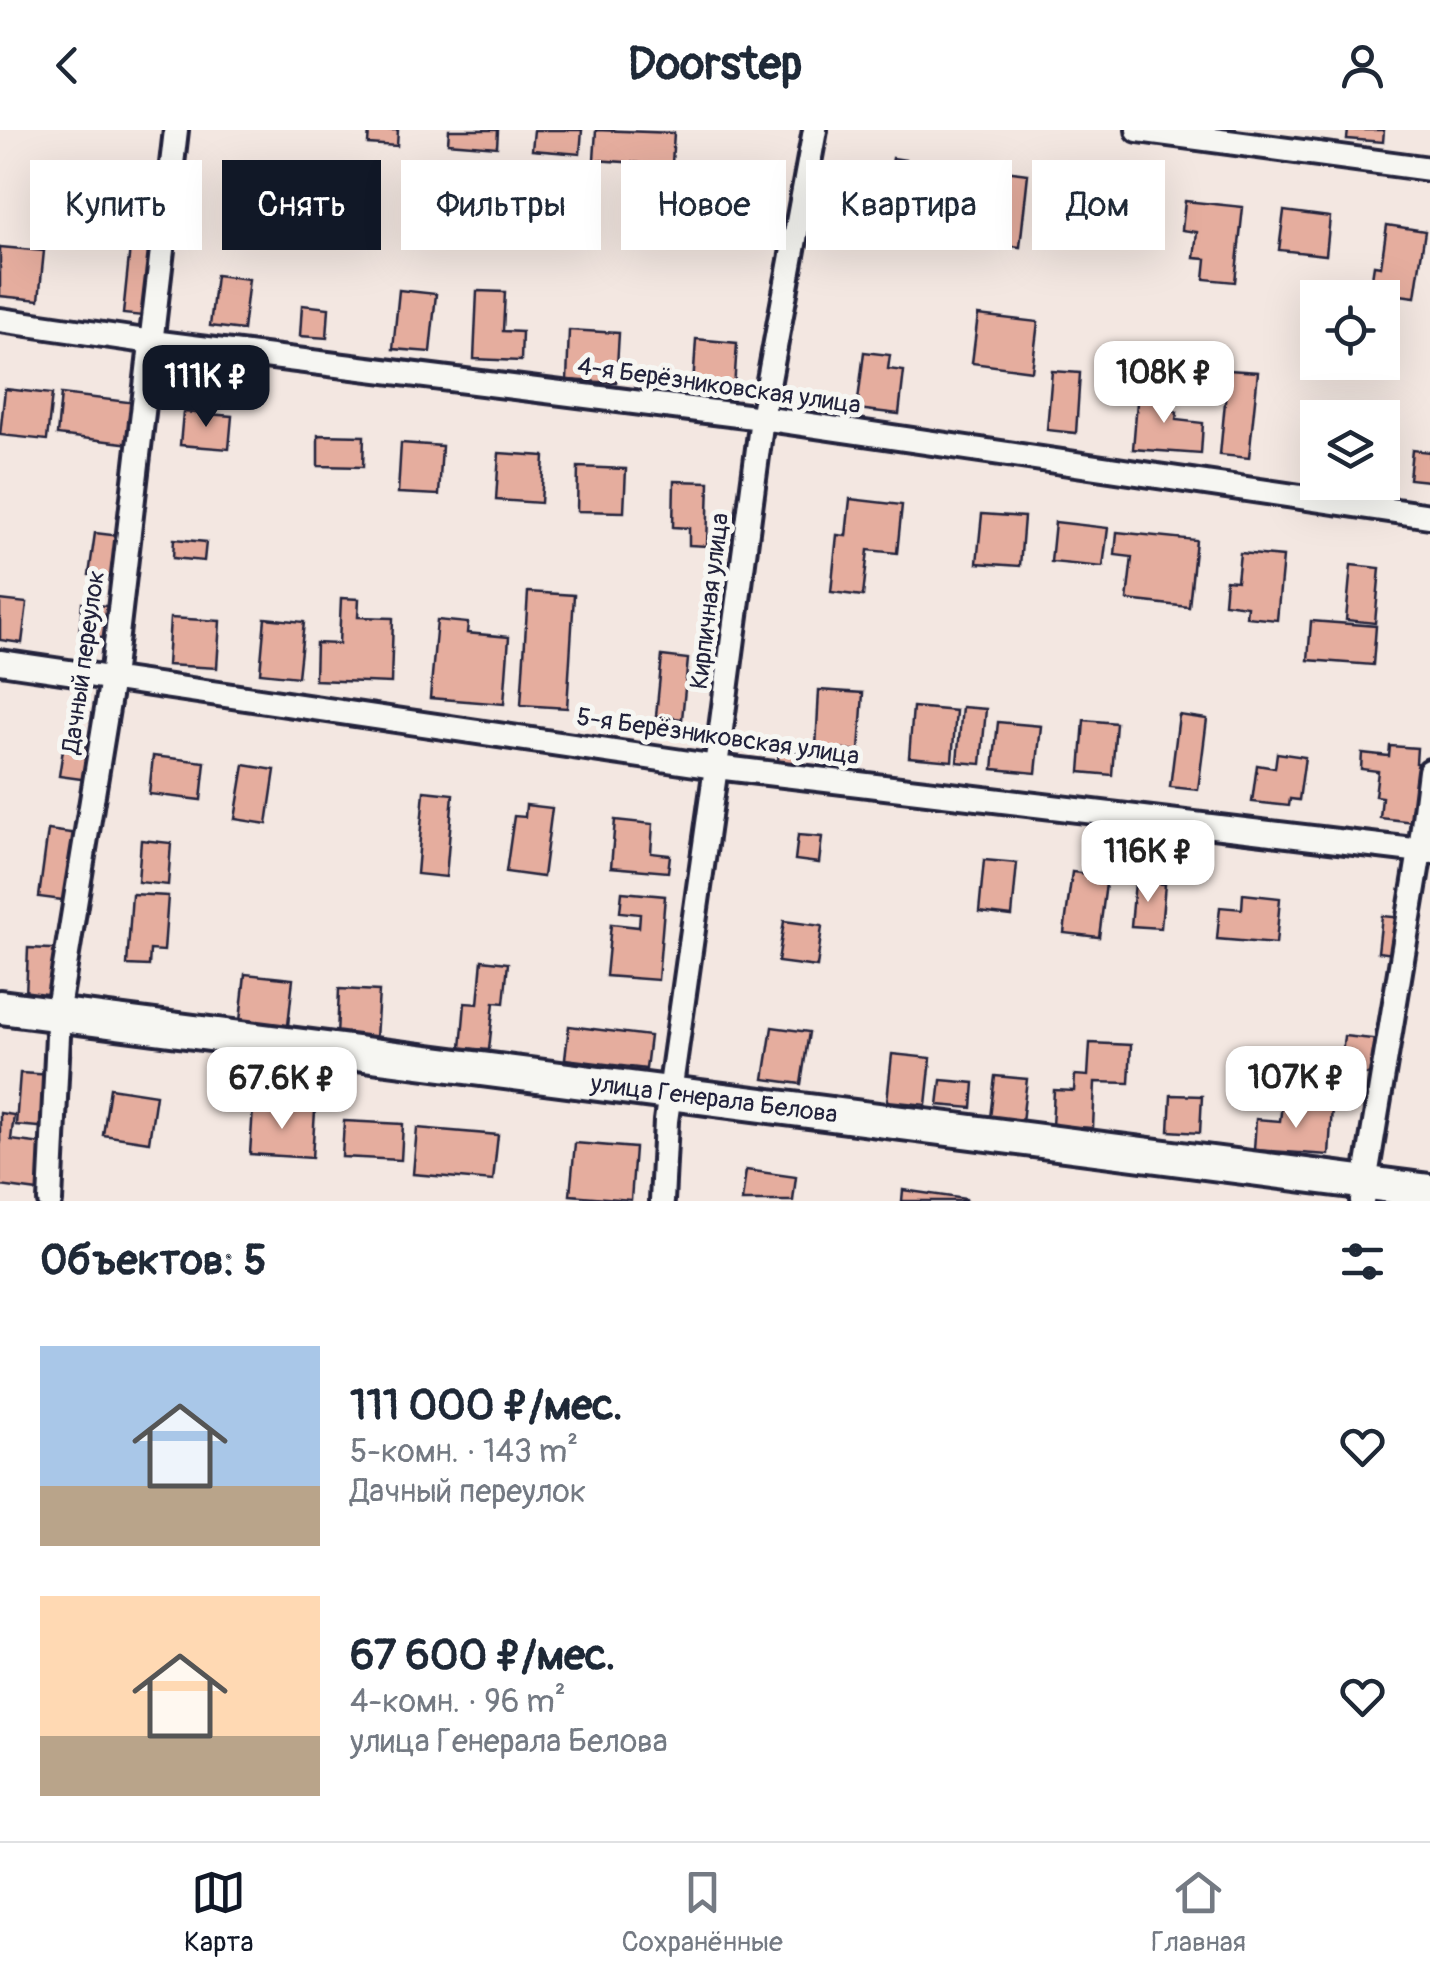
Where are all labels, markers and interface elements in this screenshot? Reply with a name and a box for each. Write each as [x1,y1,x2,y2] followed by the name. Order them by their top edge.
[628,37,802,93] text: Doorstep
[40,38,95,93] icon: back
[1335,38,1390,93] icon: person
[30,160,202,250] chip: Купить
[222,160,381,250] chip: Снять
[401,160,601,250] chip: Фильтры
[621,160,786,250] chip: Новое
[806,160,1012,250] chip: Квартира
[1032,160,1165,250] chip: Дом
[1300,280,1400,500] map controls
[1300,280,1400,380] button: locate
[1083,341,1245,426] pin: 108K ₽
[125,345,287,430] pin: 111K ₽
[575,351,863,421] street label: 4-я Берёзниковская улица
[1116,353,1212,393] text: 108K ₽
[165,357,247,397] text: 111K ₽
[1300,400,1400,500] button: layers
[684,511,736,691] street label: Кирпичная улица
[56,568,112,757] street label: Дачный переулок
[575,702,861,772] street label: 5-я Берёзниковская улица
[1067,820,1229,905] pin: 116K ₽
[1103,832,1193,872] text: 116K ₽
[1215,1046,1377,1131] pin: 107K ₽
[190,1047,374,1132] pin: 67.6K ₽
[1248,1058,1344,1098] text: 107K ₽
[229,1059,335,1099] text: 67.6K ₽
[588,1068,839,1130] street label: улица Генерала Белова
[1335,1234,1390,1289] icon: filters
[40,1235,267,1287] text: Объектов: 5
[350,1380,623,1432] text: 111 000 ₽/мес.
[120,1386,240,1506] icon: home
[1335,1419,1390,1474] icon: heart
[350,1432,578,1472] text: 5-комн. · 143 m²
[350,1472,586,1512] text: Дачный переулок
[350,1630,615,1682] text: 67 600 ₽/мес.
[120,1636,240,1756] icon: home
[1335,1669,1390,1724] icon: heart
[350,1682,566,1722] text: 4-комн. · 96 m²
[350,1722,668,1762] text: улица Генерала Белова
[184,1865,253,1960] tab: Карта
[621,1865,783,1960] tab: Сохранённые
[1151,1865,1246,1960] tab: Главная

